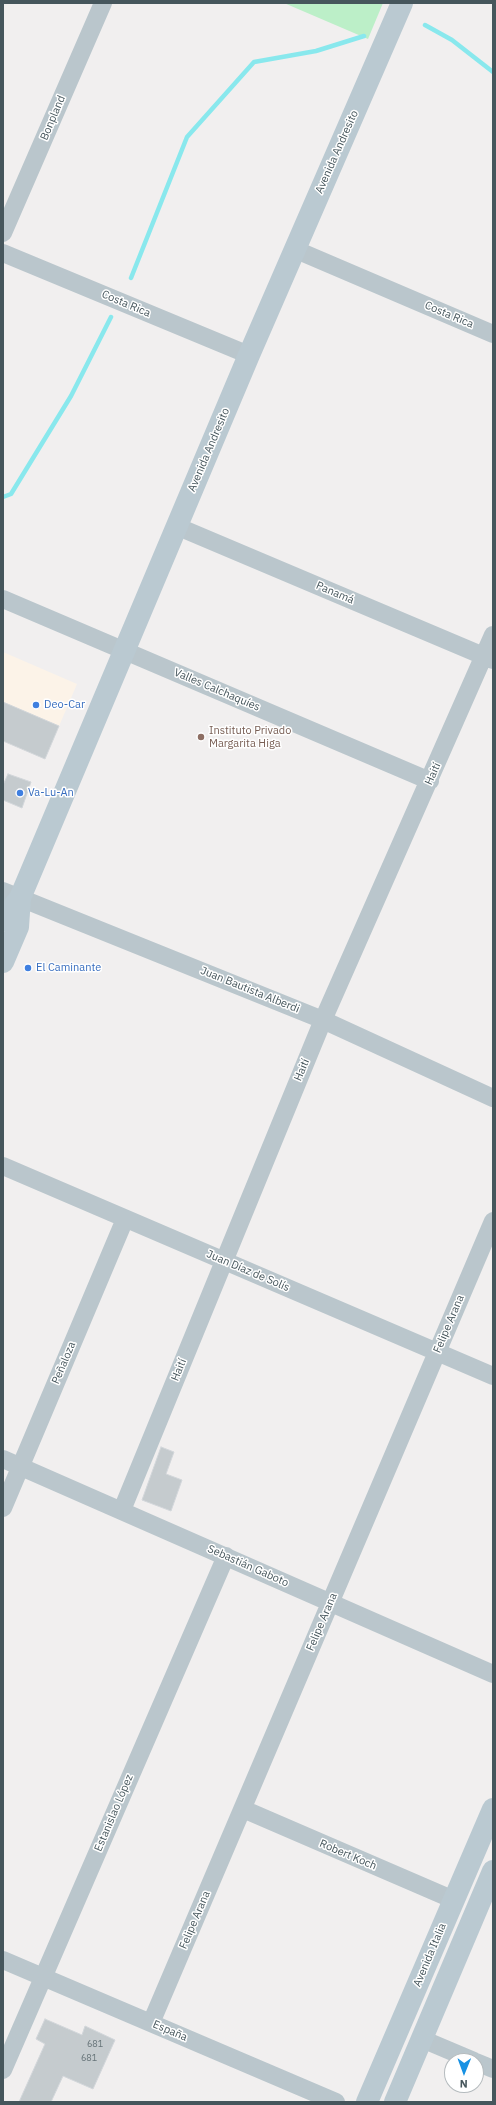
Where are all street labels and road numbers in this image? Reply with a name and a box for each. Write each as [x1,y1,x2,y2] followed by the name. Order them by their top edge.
[38,94,68,142] street label: Bonpland
[313,108,361,196] street label: Avenida Andresito
[100,288,152,320] street label: Costa Rica
[423,299,475,331] street label: Costa Rica
[185,406,233,494] street label: Avenida Andresito
[314,579,356,607] street label: Panamá
[172,666,262,714] street label: Valles Calchaquíes
[422,761,444,787] street label: Haití
[199,964,301,1016] street label: Juan Bautista Alberdi
[291,1057,313,1083] street label: Haití
[204,1248,292,1294] street label: Juan Díaz de Solís
[431,1293,467,1355] street label: Felipe Arana
[49,1340,79,1386] street label: Peñaloza
[169,1357,189,1383] street label: Haití
[205,1542,291,1590] street label: Sebastián Gaboto
[304,1591,340,1653] street label: Felipe Arana
[92,1772,136,1854] street label: Estanislao López
[318,1837,378,1873] street label: Robert Koch
[177,1889,213,1951] street label: Felipe Arana
[411,1921,449,1989] street label: Avenida Italia
[151,2018,189,2044] street label: España

